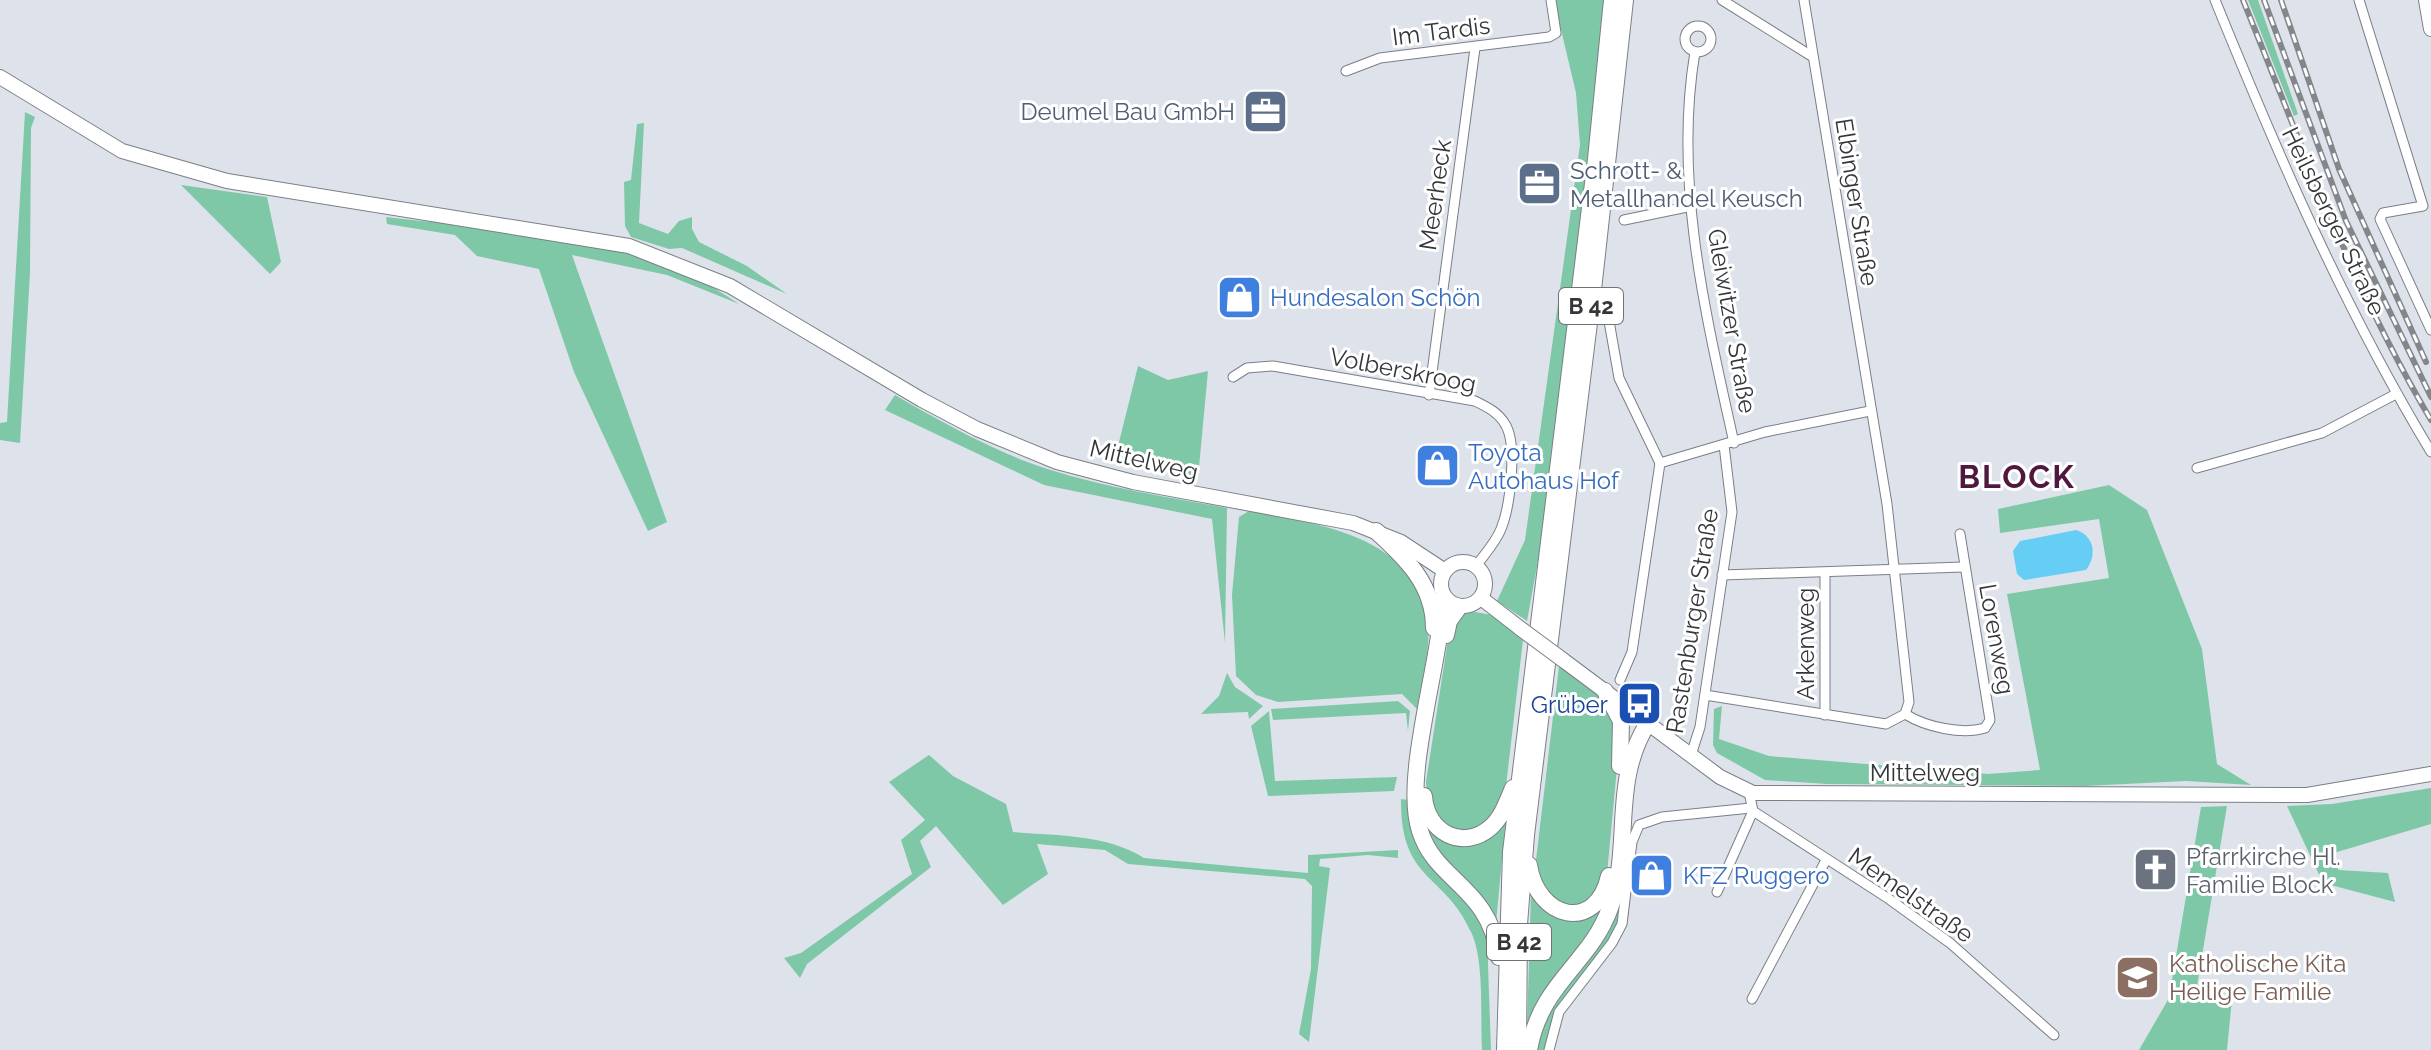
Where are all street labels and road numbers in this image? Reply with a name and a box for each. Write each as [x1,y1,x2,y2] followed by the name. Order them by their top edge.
[1390,11,1492,51] street label: Im Tardis
[1829,116,1885,288] street label: Elbinger Straße
[2276,122,2392,320] street label: Heilsberger Straße
[1413,138,1457,252] street label: Meerheck
[1702,227,1762,415] street label: Gleiwitzer Straße
[1559,288,1623,324] road number: B 42
[1327,342,1479,398] street label: Volberskroog
[1087,433,1201,487] street label: Mittelweg
[1660,506,1724,736] street label: Rastenburger Straße
[1973,581,2021,697] street label: Lorenweg
[1791,588,1820,700] street label: Arkenweg
[1870,758,1980,787] street label: Mittelweg
[1843,841,1979,949] street label: Memelstraße
[1487,924,1551,960] road number: B 42

